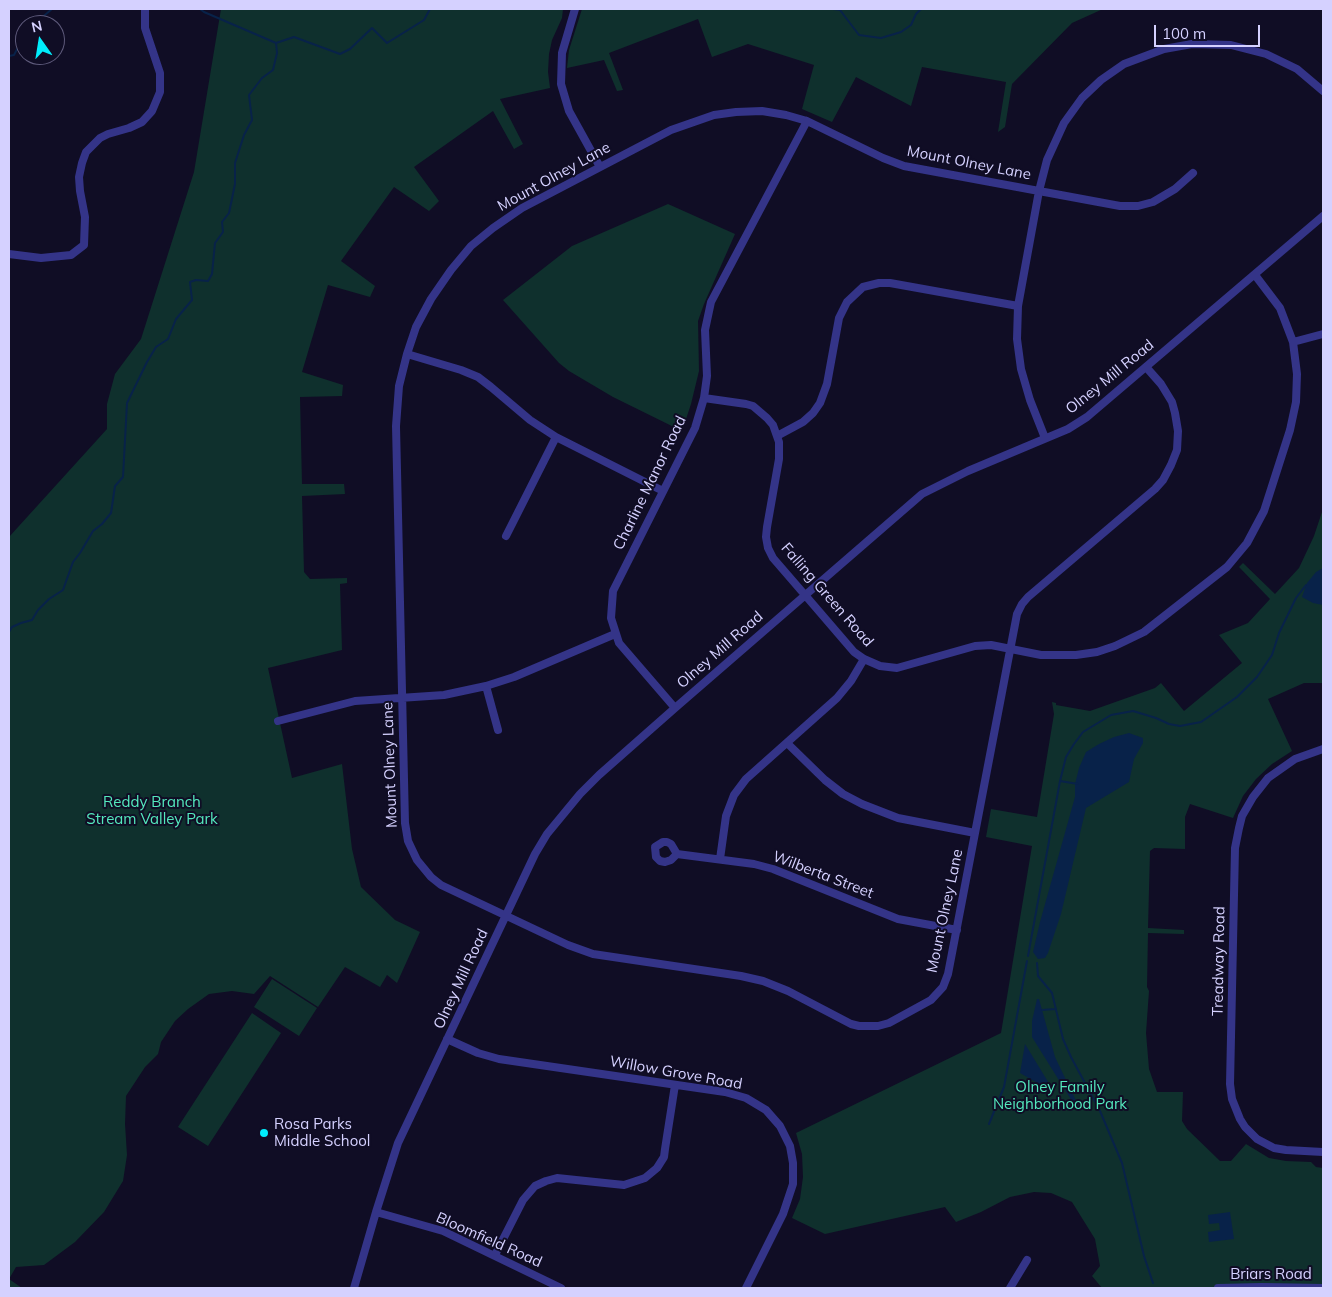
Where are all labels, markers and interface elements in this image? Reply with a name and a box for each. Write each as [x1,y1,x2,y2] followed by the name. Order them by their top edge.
[15,15,65,65] north arrow
[1157,15,1263,47] scale bar
[30,16,44,36] text: N
[1162,24,1206,43] text: 100 m
[495,139,613,215] street label: Mount Olney Lane
[905,142,1033,184] street label: Mount Olney Lane
[1062,336,1158,418] street label: Olney Mill Road
[610,413,690,553] street label: Charline Manor Road
[777,539,877,651] street label: Falling Green Road
[673,608,767,692] street label: Olney Mill Road
[379,702,401,828] street label: Mount Olney Lane
[86,793,218,828] park label: Reddy Branch Stream Valley Park
[923,847,967,975] street label: Mount Olney Lane
[770,848,876,902] street label: Wilberta Street
[1209,906,1229,1016] street label: Treadway Road
[430,926,492,1032] street label: Olney Mill Road
[608,1052,744,1094] street label: Willow Grove Road
[993,1078,1127,1113] park label: Olney Family Neighborhood Park
[274,1115,370,1150] place label: Rosa Parks Middle School
[258,1127,270,1139] marker: Rosa Parks Middle School
[433,1209,545,1271] street label: Bloomfield Road
[1230,1265,1312,1283] street label: Briars Road

